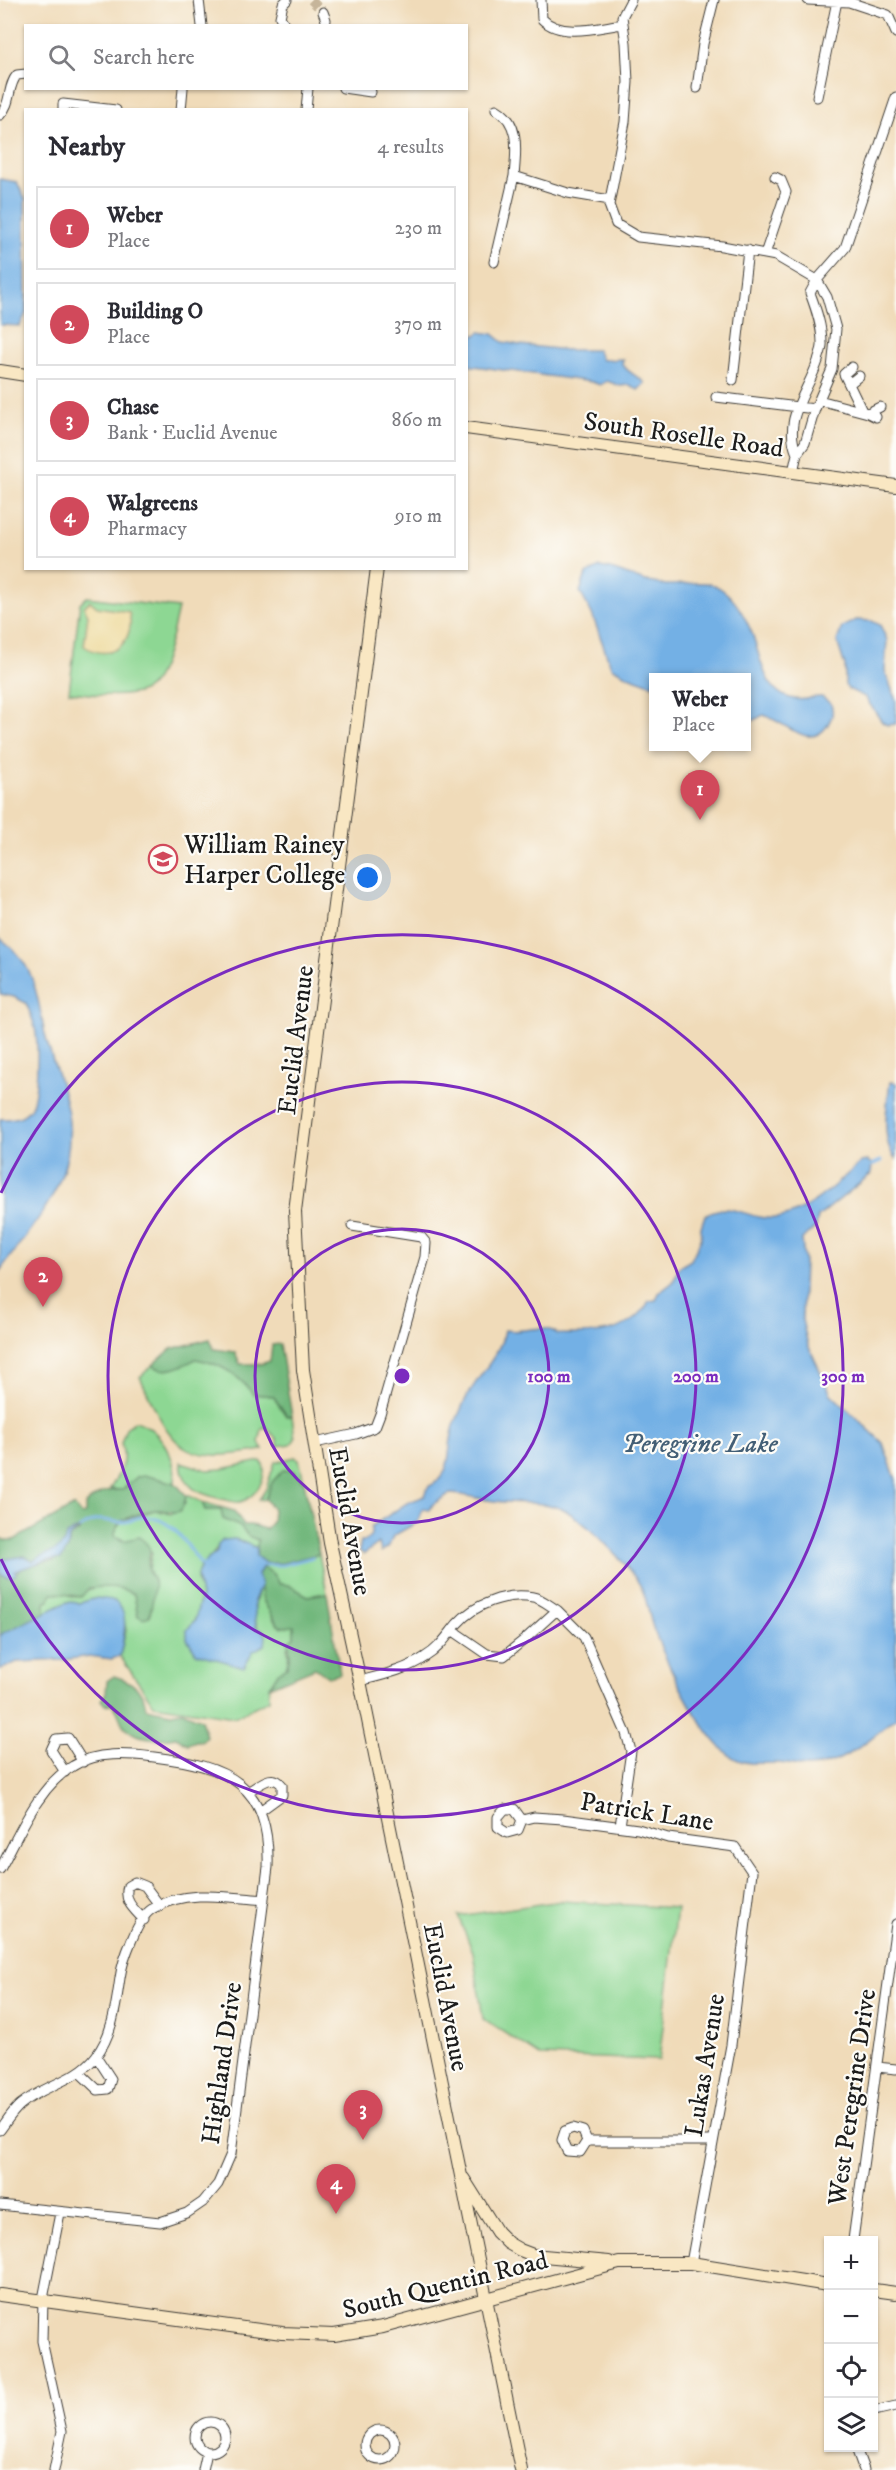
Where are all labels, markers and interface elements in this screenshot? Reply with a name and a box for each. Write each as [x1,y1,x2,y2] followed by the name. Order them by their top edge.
[24,24,468,90] search box
[45,41,78,74] icon: search
[93,44,195,71] text: Search here
[48,131,125,164] text: Nearby
[377,135,444,160] text: 4 results
[107,202,163,229] text: Weber
[66,216,73,241] text: 1
[395,216,442,241] text: 230 m
[107,229,150,254] text: Place
[107,298,203,325] text: Building O
[65,312,74,337] text: 2
[394,312,442,337] text: 370 m
[107,325,150,350] text: Place
[107,394,159,421] text: Chase
[582,405,786,466] street label: South Roselle Road
[66,408,73,433] text: 3
[392,408,442,433] text: 860 m
[107,421,277,446] text: Bank · Euclid Avenue
[107,490,198,517] text: Walgreens
[64,504,75,529] text: 4
[395,504,442,529] text: 910 m
[107,517,187,542] text: Pharmacy
[649,673,751,751] popup
[672,686,728,713] text: Weber
[672,713,715,738] text: Place
[680,770,720,820] pin: 1
[183,829,345,892] place label: William Rainey Harper College
[147,843,179,875] school or university icon: William Rainey Harper College
[353,863,382,892] your location
[271,964,322,1117] street label: Euclid Avenue
[24,1258,63,1307] pin: 2
[392,1366,412,1386] centre of rings
[527,1366,571,1388] text: 100 m
[673,1366,719,1388] text: 200 m
[821,1366,865,1388] text: 300 m
[622,1427,779,1461] water label: Peregrine Lake
[320,1444,379,1598] street label: Euclid Avenue
[578,1786,716,1839] street label: Patrick Lane
[415,1920,476,2074] street label: Euclid Avenue
[195,1980,250,2147] street label: Highland Drive
[821,1987,884,2209] street label: West Peregrine Drive
[678,1991,733,2139] street label: Lukas Avenue
[344,2090,382,2140] pin: 3
[316,2164,356,2214] pin: 4
[824,2236,878,2452] map controls
[824,2236,878,2290] button: +
[339,2244,551,2327] street label: South Quentin Road
[824,2290,878,2344] button: −
[824,2344,878,2398] button: locate
[824,2398,878,2452] button: layers

